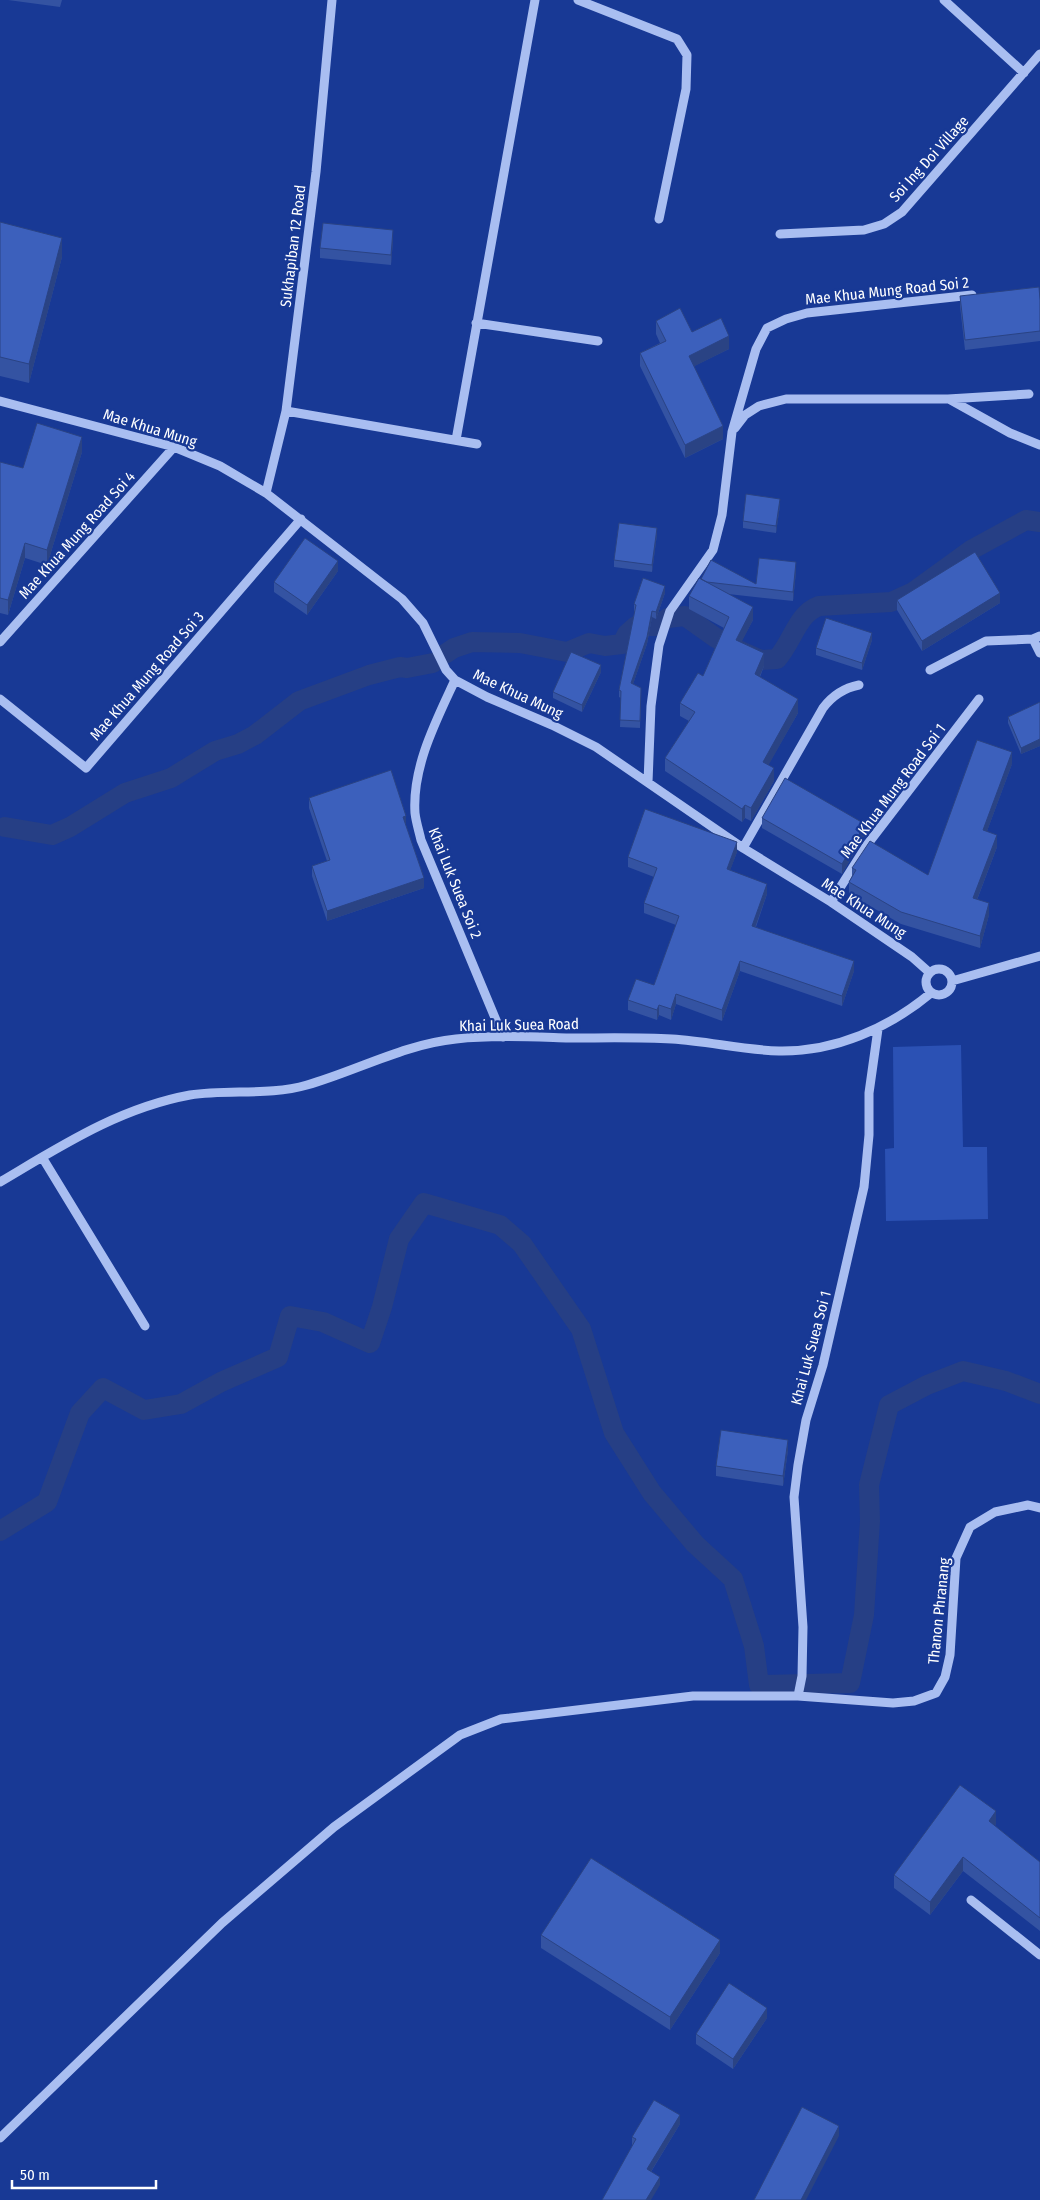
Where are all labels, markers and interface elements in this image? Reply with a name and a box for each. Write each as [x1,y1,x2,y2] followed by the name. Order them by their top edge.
[886,112,972,206] street label: Soi Ing Doi Village
[277,184,309,308] street label: Sukhapiban 12 Road
[804,273,970,309] street label: Mae Khua Mung Road Soi 2
[101,405,199,451] street label: Mae Khua Mung
[15,468,139,602] street label: Mae Khua Mung Road Soi 4
[86,608,208,744] street label: Mae Khua Mung Road Soi 3
[470,665,566,723] street label: Mae Khua Mung
[837,720,949,862] street label: Mae Khua Mung Road Soi 1
[425,825,486,941] street label: Khai Luk Suea Soi 2
[818,874,910,942] street label: Mae Khua Mung
[459,1015,579,1035] street label: Khai Luk Suea Road
[787,1289,835,1407] street label: Khai Luk Suea Soi 1
[924,1557,954,1665] street label: Thanon Phranang
[12,2158,156,2190] scale bar
[20,2166,50,2184] text: 50 m

